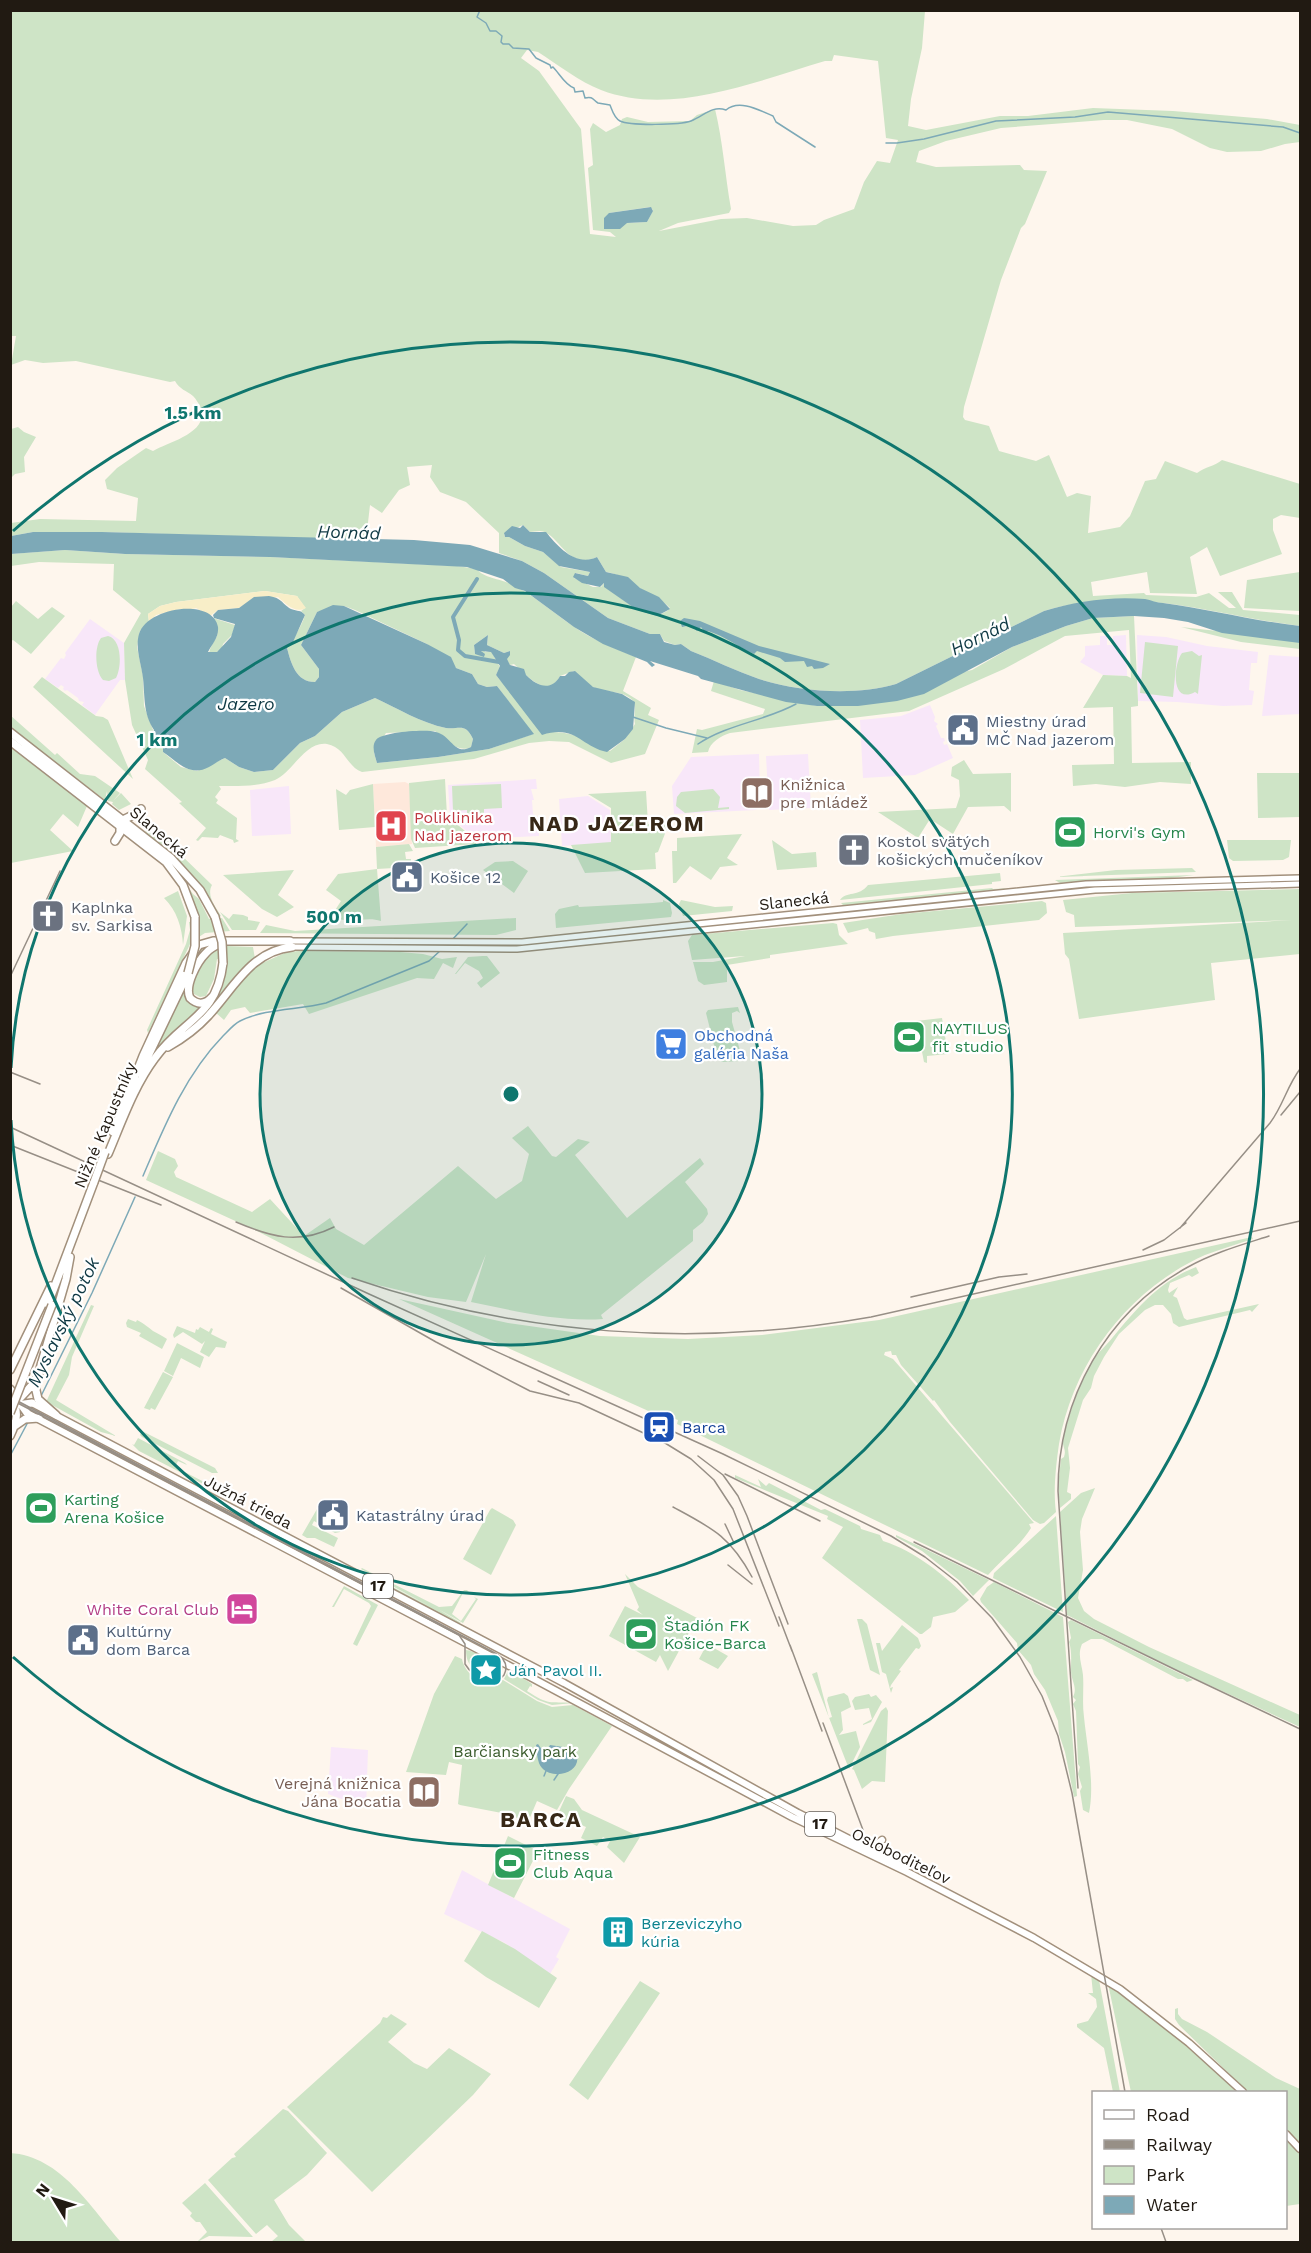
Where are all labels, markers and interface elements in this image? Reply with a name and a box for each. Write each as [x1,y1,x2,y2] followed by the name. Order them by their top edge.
[165,402,221,423] text: 1.5 km
[317,520,382,544] water label: Hornád
[947,612,1014,659] water label: Hornád
[217,693,275,714] water label: Jazero
[945,712,981,748] public building icon: Miestny úrad MČ Nad jazerom
[986,712,1114,749] place label: Miestny úrad MČ Nad jazerom
[136,729,178,750] text: 1 km
[739,775,775,811] library icon: Knižnica pre mládež
[780,775,868,812] place label: Knižnica pre mládež
[126,802,192,862] street label: Slanecká
[373,808,409,844] hospital icon: Poliklinika Nad jazerom
[414,808,512,845] place label: Poliklinika Nad jazerom
[529,811,705,836] district label: NAD JAZEROM
[1052,814,1088,850] sports icon: Horvi's Gym
[1093,823,1186,842] place label: Horvi's Gym
[836,832,872,868] church icon: Kostol svätých košických mučeníkov
[877,832,1044,869] place label: Kostol svätých košických mučeníkov
[389,859,425,895] public building icon: Košice 12
[430,868,501,887] place label: Košice 12
[758,888,830,914] street label: Slanecká
[30,898,66,934] church icon: Kaplnka sv. Sarkisa
[71,898,153,935] place label: Kaplnka sv. Sarkisa
[306,906,362,927] text: 500 m
[891,1019,927,1055] sports icon: NAYTILUS fit studio
[932,1019,1008,1056] place label: NAYTILUS fit studio
[653,1026,689,1062] supermarket icon: Obchodná galéria Naša
[694,1026,789,1063] place label: Obchodná galéria Naša
[70,1058,140,1191] street label: Nižné Kapustníky
[501,1084,521,1104] centre of rings
[22,1253,104,1390] water label: Myslavský potok
[641,1409,677,1445] station icon: Barca
[682,1418,726,1437] place label: Barca
[201,1471,295,1533] street label: Južná trieda
[23,1490,59,1526] sports icon: Karting Arena Košice
[64,1490,164,1527] place label: Karting Arena Košice
[315,1497,351,1533] public building icon: Katastrálny úrad
[356,1506,484,1525] place label: Katastrálny úrad
[363,1574,393,1598] road number: 17
[224,1591,260,1627] hotel icon: White Coral Club
[87,1600,219,1619] place label: White Coral Club
[623,1616,659,1652] sports icon: Štadión FK Košice-Barca
[664,1616,766,1653] place label: Štadión FK Košice-Barca
[65,1622,101,1658] public building icon: Kultúrny dom Barca
[106,1622,190,1659] place label: Kultúrny dom Barca
[468,1652,504,1688] place icon: Ján Pavol II.
[509,1661,602,1680] place label: Ján Pavol II.
[453,1742,577,1761] park label: Barčiansky park
[274,1774,401,1811] place label: Verejná knižnica Jána Bocatia
[406,1774,442,1810] library icon: Verejná knižnica Jána Bocatia
[500,1807,582,1832] district label: BARCA
[805,1812,835,1836] road number: 17
[848,1824,954,1888] street label: Osloboditeľov
[492,1845,528,1881] sports icon: Fitness Club Aqua
[533,1845,613,1882] place label: Fitness Club Aqua
[600,1914,636,1950] building icon: Berzeviczyho kúria
[641,1914,742,1951] place label: Berzeviczyho kúria
[1092,2091,1287,2229] legend
[1146,2104,1190,2125] text: Road
[1146,2134,1213,2155] text: Railway
[1146,2164,1185,2185] text: Park
[24,2169,84,2229] north arrow
[31,2180,54,2201] text: N
[1146,2194,1198,2215] text: Water

